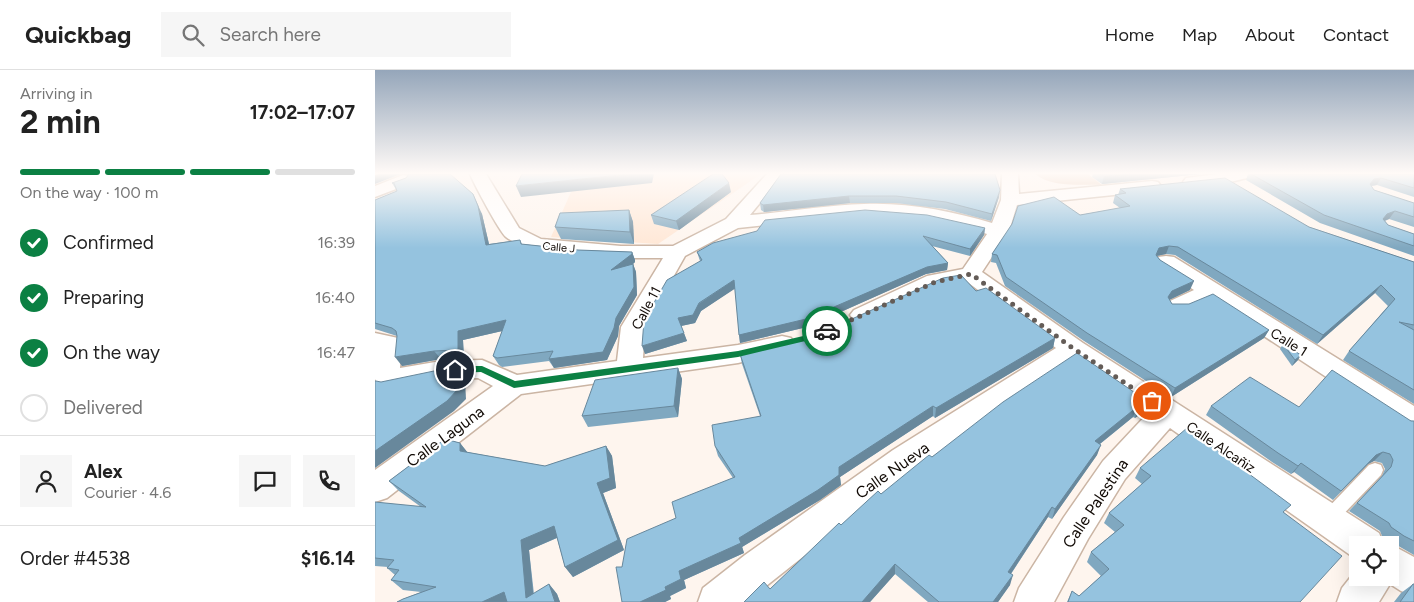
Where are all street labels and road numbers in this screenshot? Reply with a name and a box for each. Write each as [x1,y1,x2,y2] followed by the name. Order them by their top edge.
[542,240,576,255] street label: Calle J
[628,284,665,333] street label: Calle 11
[1267,325,1310,360] street label: Calle 1
[403,402,488,471] street label: Calle Laguna
[1183,418,1259,477] street label: Calle Alcañiz
[852,438,933,503] street label: Calle Nueva
[1059,455,1132,551] street label: Calle Palestina

